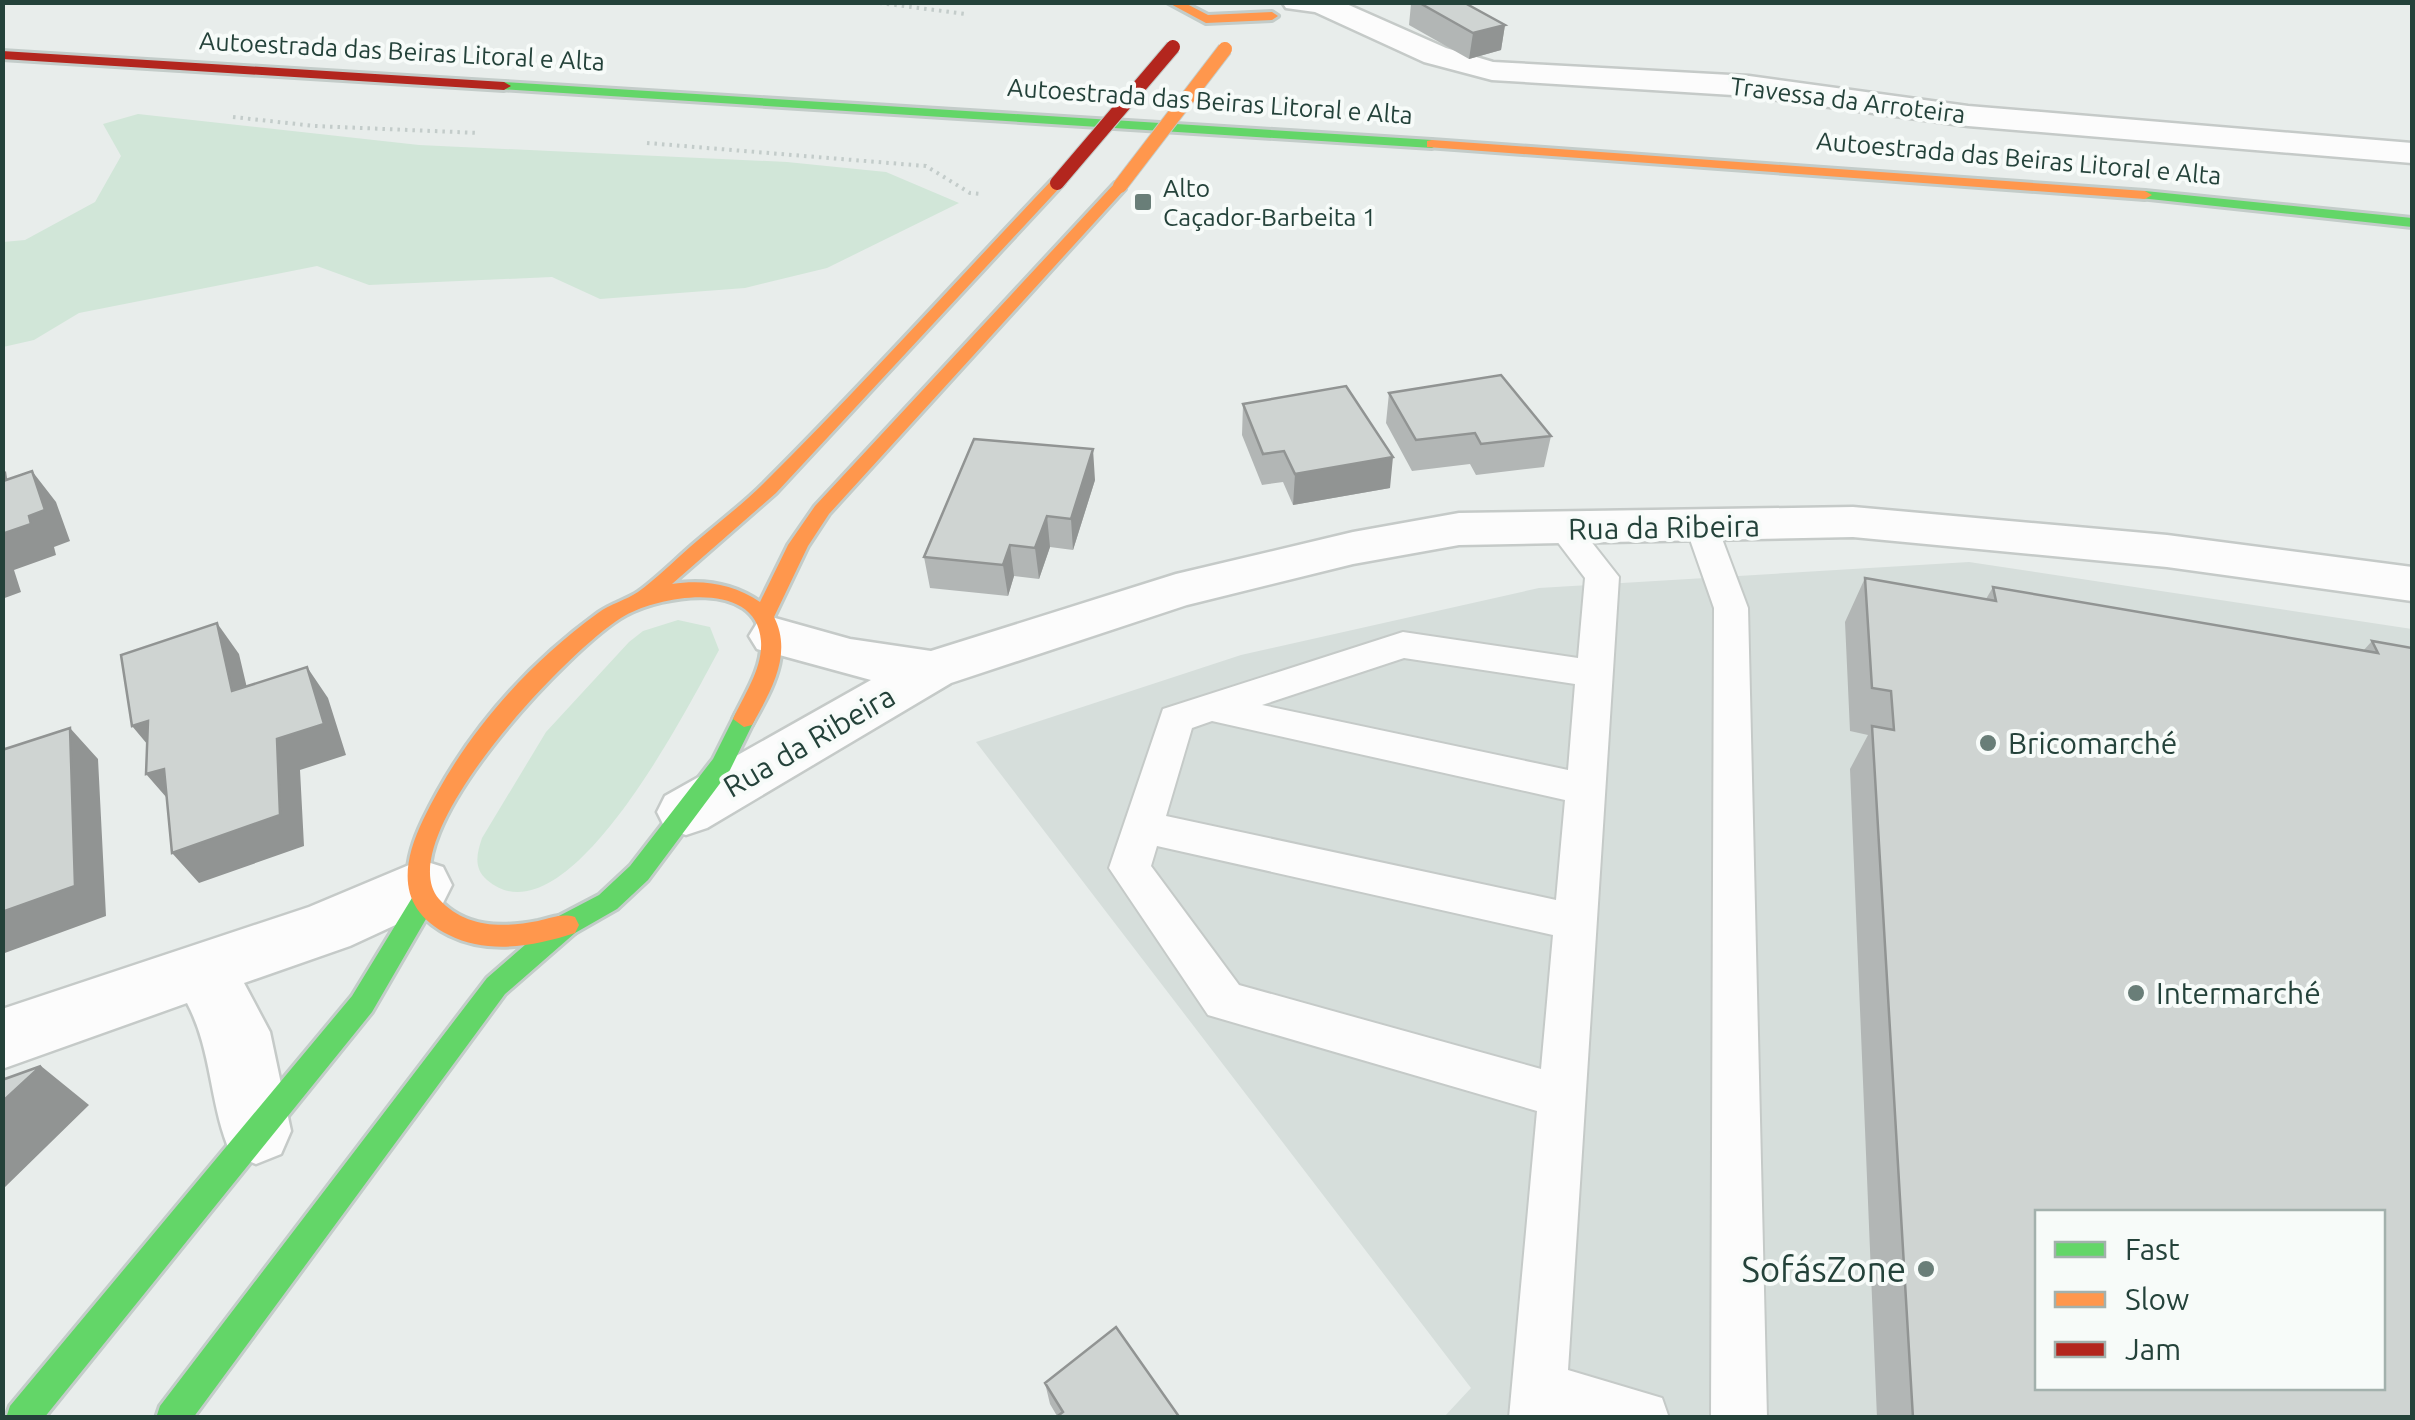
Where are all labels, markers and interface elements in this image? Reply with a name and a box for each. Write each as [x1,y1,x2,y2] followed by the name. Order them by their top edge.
[198,26,606,76] street label: Autoestrada das Beiras Litoral e Alta
[1729,72,1967,128] street label: Travessa da Arroteira
[1006,73,1414,129] street label: Autoestrada das Beiras Litoral e Alta
[1815,126,2223,190] street label: Autoestrada das Beiras Litoral e Alta
[1163,174,1376,231] place label: Alto Caçador-Barbeita 1
[1132,191,1154,213] marker: Alto Caçador-Barbeita 1
[1568,508,1760,546] street label: Rua da Ribeira
[717,678,901,804] street label: Rua da Ribeira
[2008,726,2177,760] place label: Bricomarché
[1977,732,1999,754] marker: Bricomarché
[2156,976,2321,1010] place label: Intermarché
[2125,982,2147,1004] marker: Intermarché
[2035,1210,2385,1390] legend
[2125,1232,2180,1266] text: Fast
[1741,1249,1906,1289] place label: SofásZone
[1915,1258,1937,1280] marker: SofásZone
[2125,1282,2189,1316] text: Slow
[2125,1332,2181,1366] text: Jam

